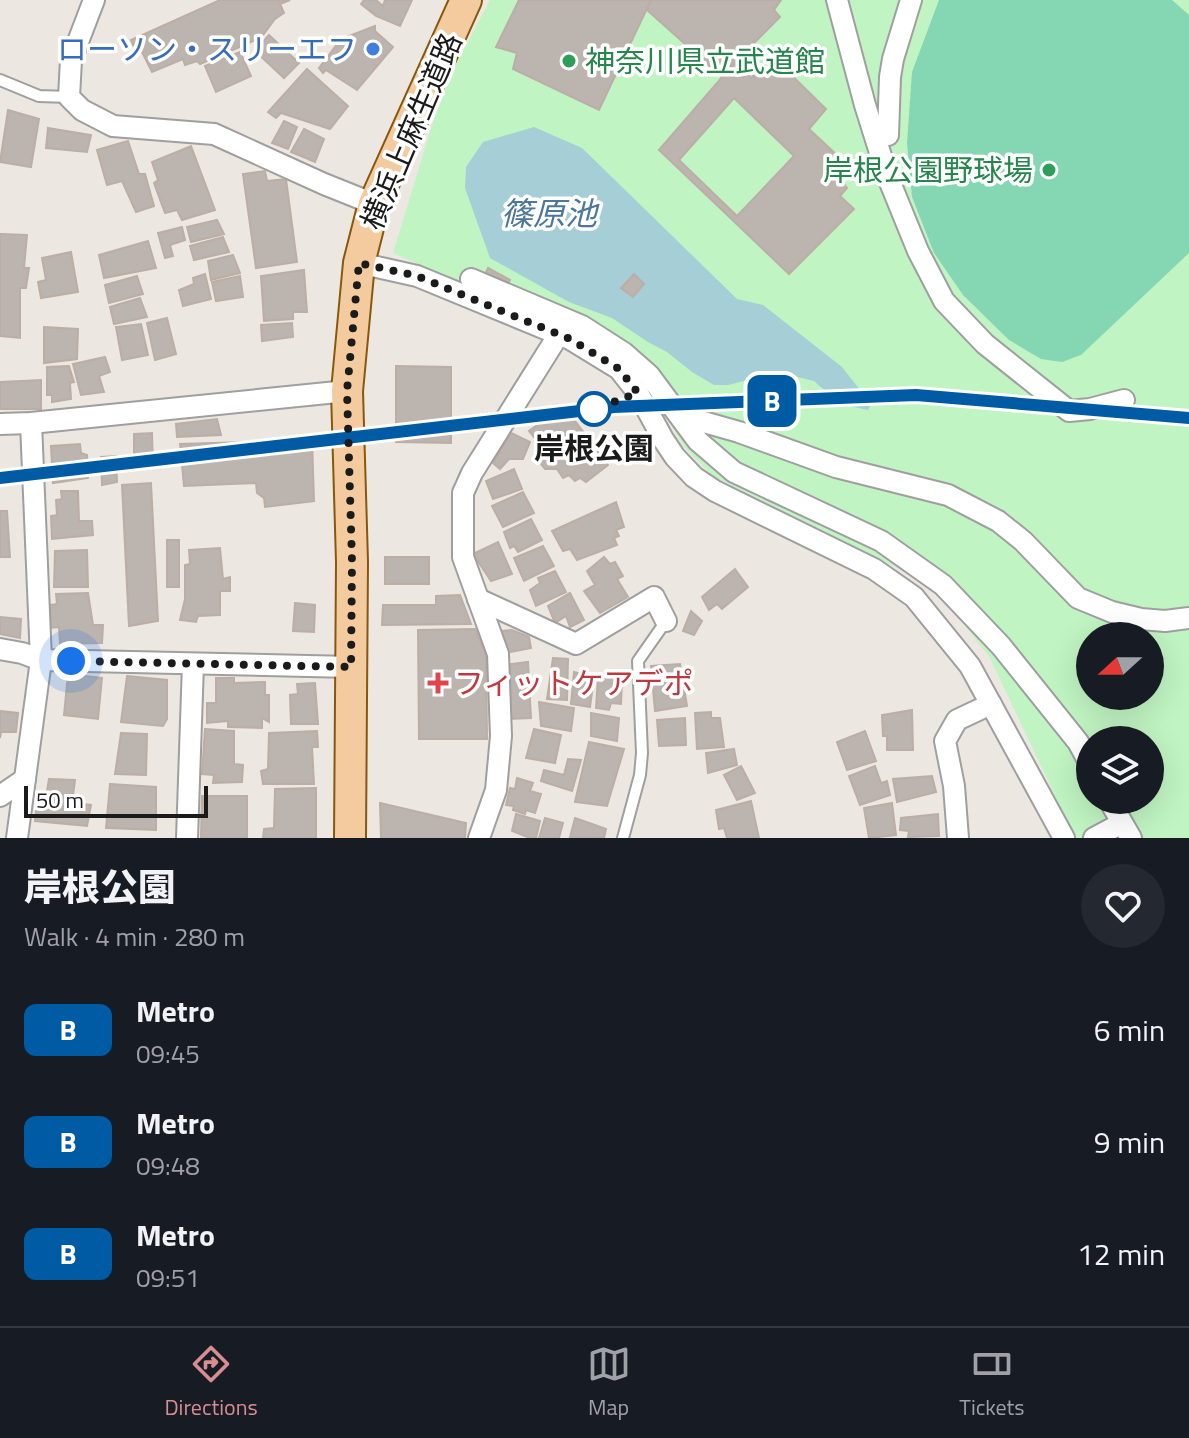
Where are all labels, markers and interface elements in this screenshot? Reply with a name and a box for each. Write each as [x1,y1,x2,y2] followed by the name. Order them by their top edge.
[349,25,473,237] street label: 横浜上麻生道路
[57,26,357,72] place label: ローソン・スリーエフ
[585,38,825,84] place label: 神奈川県立武道館
[364,40,382,58] marker: ローソン・スリーエフ
[560,52,578,70] marker: 神奈川県立武道館
[823,147,1033,193] place label: 岸根公園野球場
[1040,161,1058,179] marker: 岸根公園野球場
[501,189,600,237] water label: 篠原池
[746,375,798,427] line badge: B
[763,379,781,422] text: B
[577,392,611,426] marker: 岸根公園
[534,425,654,471] place label: 岸根公園
[1076,622,1164,710] north arrow
[1076,622,1164,814] map controls
[51,641,91,681] your location
[454,660,693,706] place label: フィットケアデポ
[429,674,447,692] marker: フィットケアデポ
[1076,726,1164,814] button: layers
[24,782,208,818] scale bar
[36,783,84,817] text: 50 m
[24,858,176,916] text: 岸根公園
[1081,864,1165,948] button: heart
[24,917,245,956] text: Walk · 4 min · 280 m
[136,988,215,1034] text: Metro
[1094,1007,1165,1053] text: 6 min
[59,1008,77,1051] text: B
[136,1034,200,1073] text: 09:45
[136,1100,215,1146] text: Metro
[1094,1119,1165,1165] text: 9 min
[59,1120,77,1163] text: B
[136,1146,200,1185] text: 09:48
[136,1212,215,1258] text: Metro
[1077,1231,1165,1277] text: 12 min
[59,1232,77,1275] text: B
[136,1258,200,1297] text: 09:51
[164,1342,258,1424] tab: Directions
[587,1342,631,1424] tab: Map
[959,1342,1025,1424] tab: Tickets

